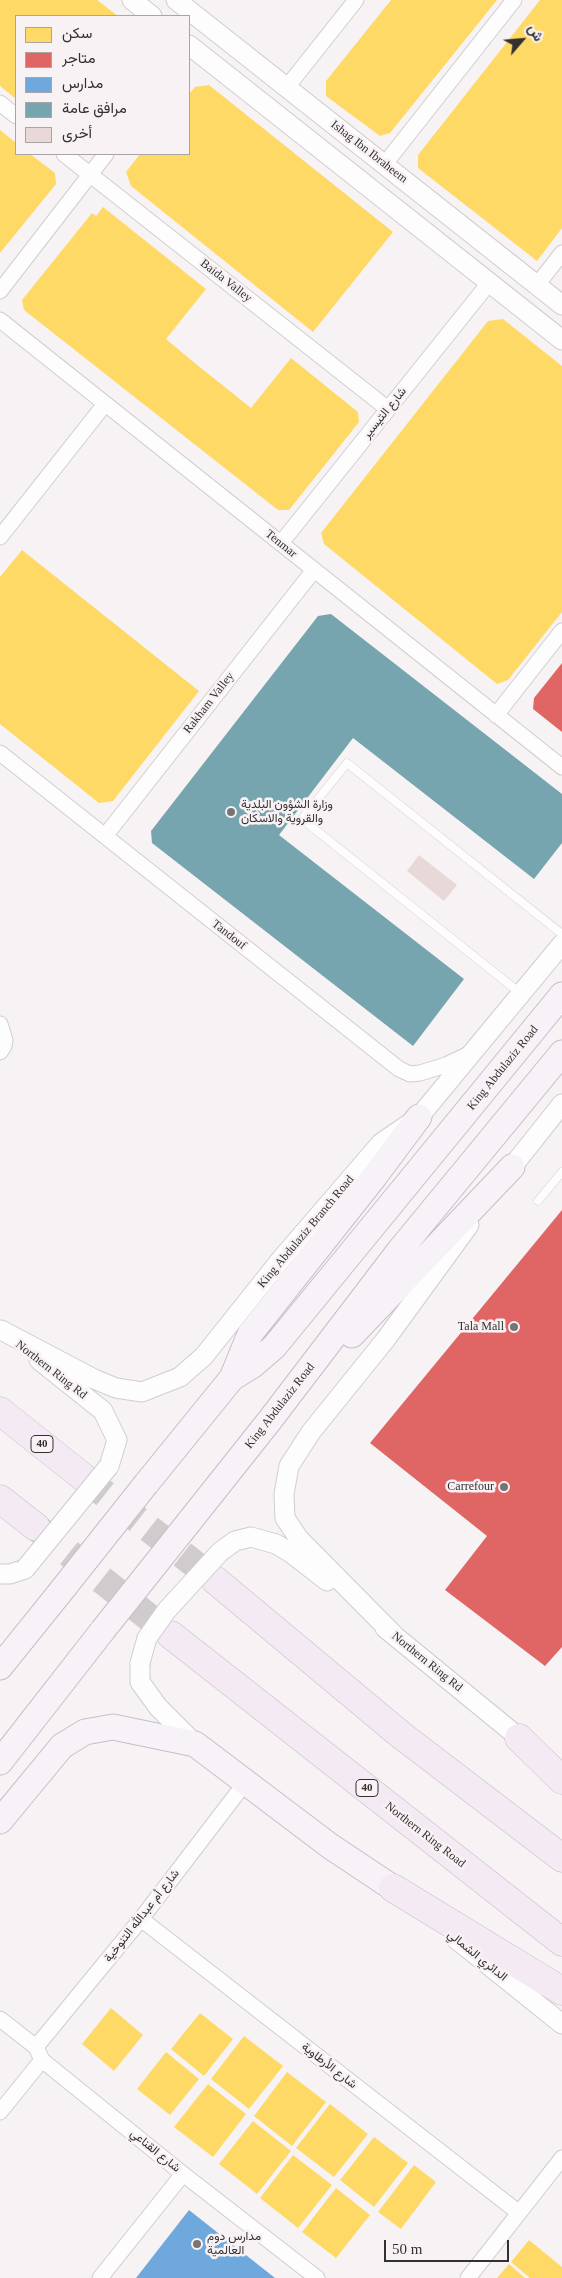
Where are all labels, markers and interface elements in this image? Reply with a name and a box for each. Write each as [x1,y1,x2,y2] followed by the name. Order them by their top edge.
[15,15,190,155] legend
[497,15,547,65] north arrow
[525,22,546,44] text: ش
[62,25,92,41] text: سكن
[62,50,96,66] text: متاجر
[62,75,103,91] text: مدارس
[62,100,127,116] text: مرافق عامة
[328,118,410,186] street label: Ishag Ibn Ibraheem
[62,125,92,141] text: أخرى
[197,256,255,306] street label: Baida Valley
[360,385,410,441] street label: شارع التيسير
[262,527,300,561] street label: Tenmar
[181,670,237,736] street label: Rakham Valley
[241,798,333,826] place label: وزارة الشؤون البلدية والقروية والاسكان
[225,806,237,818] marker: وزارة الشؤون البلدية والقروية والاسكان
[209,917,249,953] street label: Tandouf
[464,1023,542,1113] street label: King Abdulaziz Road
[255,1173,357,1291] street label: King Abdulaziz Branch Road
[458,1320,504,1334] place label: Tala Mall
[508,1321,520,1333] marker: Tala Mall
[12,1338,90,1402] street label: Northern Ring Rd
[242,1360,318,1452] street label: King Abdulaziz Road
[31,1436,53,1452] road number: 40
[447,1480,494,1494] place label: Carrefour
[498,1481,510,1493] marker: Carrefour
[389,1629,465,1695] street label: Northern Ring Rd
[356,1780,378,1796] road number: 40
[382,1799,468,1871] street label: Northern Ring Road
[101,1867,183,1965] street label: شارع أم عبدالله التنوخية
[444,1927,510,1985] street label: الدائري الشمالي
[299,2040,359,2092] street label: شارع الأرطاوية
[127,2126,183,2176] street label: شارع القناعي
[207,2230,261,2258] place label: مدارس دوم العالمية
[387,2230,512,2262] scale bar
[191,2238,203,2250] marker: مدارس دوم العالمية
[392,2241,422,2257] text: 50 m

